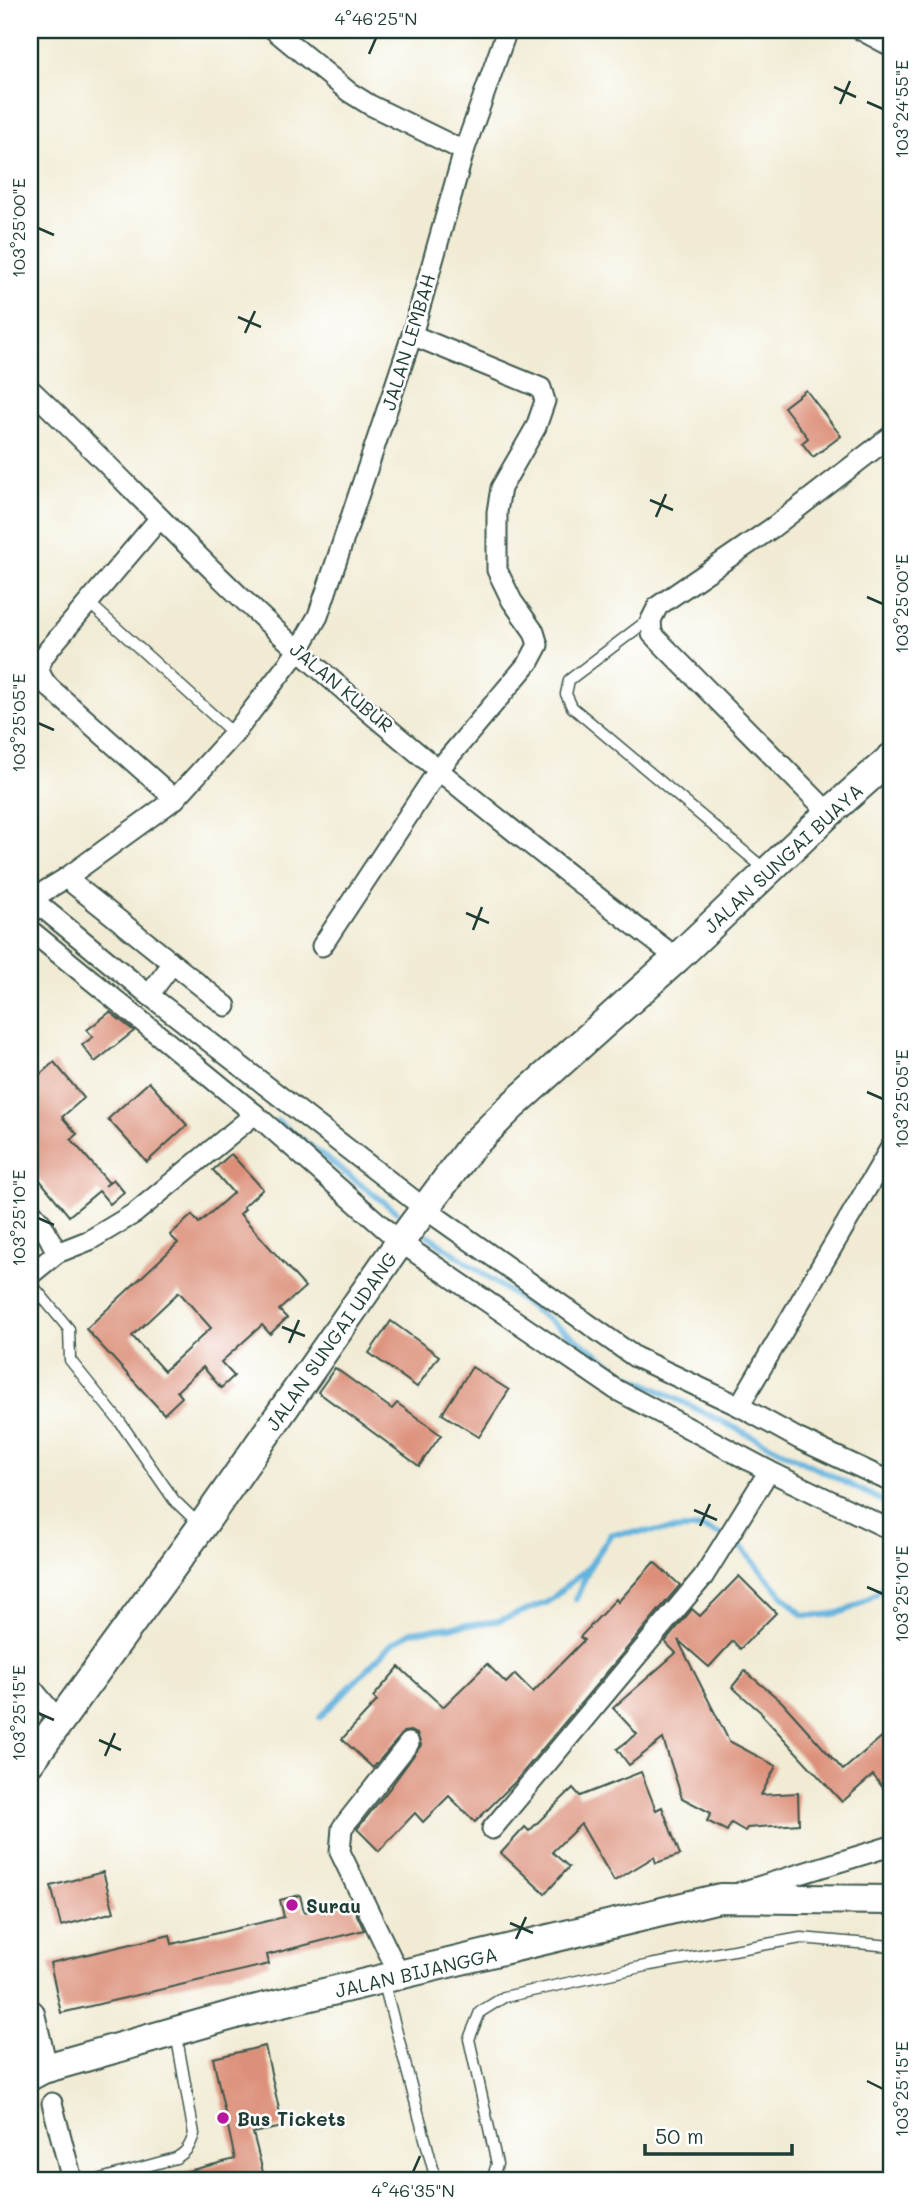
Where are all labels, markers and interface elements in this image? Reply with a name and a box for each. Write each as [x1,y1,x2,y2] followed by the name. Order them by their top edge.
[334,6,418,30] text: 4°46'25"N
[889,60,913,158] text: 103°24'55"E
[6,178,30,278] text: 103°25'00"E
[375,271,441,413] street label: JALAN LEMBAH
[889,554,913,654] text: 103°25'00"E
[285,636,399,738] street label: JALAN KUBUR
[6,673,30,773] text: 103°25'05"E
[698,778,868,938] street label: JALAN SUNGAI BUAYA
[889,1049,913,1149] text: 103°25'05"E
[6,1170,30,1266] text: 103°25'10"E
[260,1247,402,1435] street label: JALAN SUNGAI UDANG
[889,1546,913,1642] text: 103°25'10"E
[6,1665,30,1761] text: 103°25'15"E
[306,1893,361,1918] place label: Surau
[284,1897,300,1913] marker: Surau
[332,1941,500,2003] street label: JALAN BIJANGGA
[889,2041,913,2137] text: 103°25'15"E
[237,2106,346,2131] place label: Bus Tickets
[215,2110,231,2126] marker: Bus Tickets
[645,2112,792,2156] scale bar
[655,2122,704,2149] text: 50 m
[371,2178,455,2202] text: 4°46'35"N

